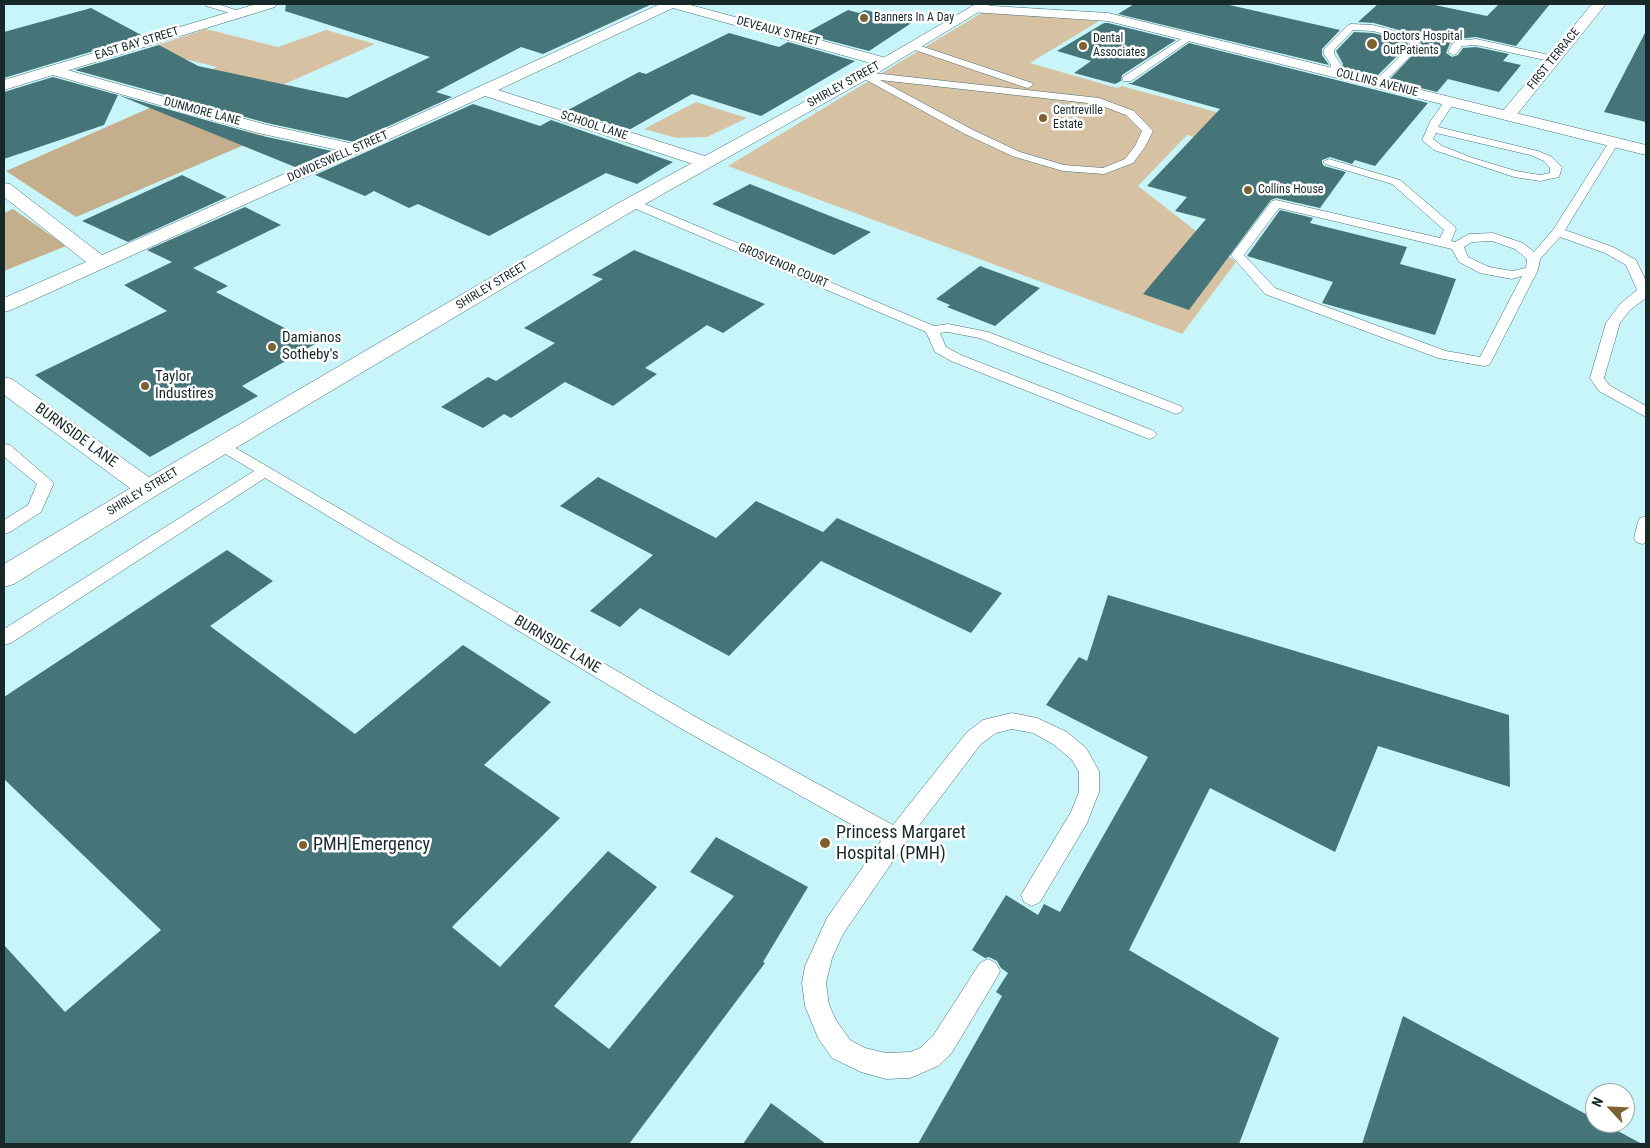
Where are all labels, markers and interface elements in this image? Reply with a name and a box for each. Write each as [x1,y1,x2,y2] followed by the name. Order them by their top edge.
[874,11,954,25] place label: Banners In A Day
[858,12,870,24] marker: Banners In A Day
[735,14,821,50] street label: DEVEAUX STREET
[93,24,181,64] street label: EAST BAY STREET
[1525,25,1583,93] street label: FIRST TERRACE
[1383,30,1462,58] place label: Doctors Hospital OutPatients
[1093,32,1146,60] place label: Dental Associates
[1365,37,1379,51] marker: Doctors Hospital OutPatients
[1077,40,1089,52] marker: Dental Associates
[805,59,883,111] street label: SHIRLEY STREET
[1334,66,1420,100] street label: COLLINS AVENUE
[162,95,242,129] street label: DUNMORE LANE
[1053,104,1103,132] place label: Centreville Estate
[559,108,629,144] street label: SCHOOL LANE
[1037,112,1049,124] marker: Centreville Estate
[285,128,391,186] street label: DOWDESWELL STREET
[1258,183,1323,197] place label: Collins House
[1242,184,1254,196] marker: Collins House
[736,241,830,291] street label: GROSVENOR COURT
[454,259,530,313] street label: SHIRLEY STREET
[282,329,341,364] place label: Damianos Sotheby's
[266,341,278,353] marker: Damianos Sotheby's
[155,368,214,403] place label: Taylor Industires
[139,380,151,392] marker: Taylor Industires
[31,400,121,472] street label: BURNSIDE LANE
[105,465,181,519] street label: SHIRLEY STREET
[511,612,603,678] street label: BURNSIDE LANE
[836,822,966,864] place label: Princess Margaret Hospital (PMH)
[313,834,430,856] place label: PMH Emergency
[818,836,832,850] marker: Princess Margaret Hospital (PMH)
[297,839,309,851] marker: PMH Emergency
[1585,1083,1635,1133] north arrow
[1588,1095,1606,1109] text: N

